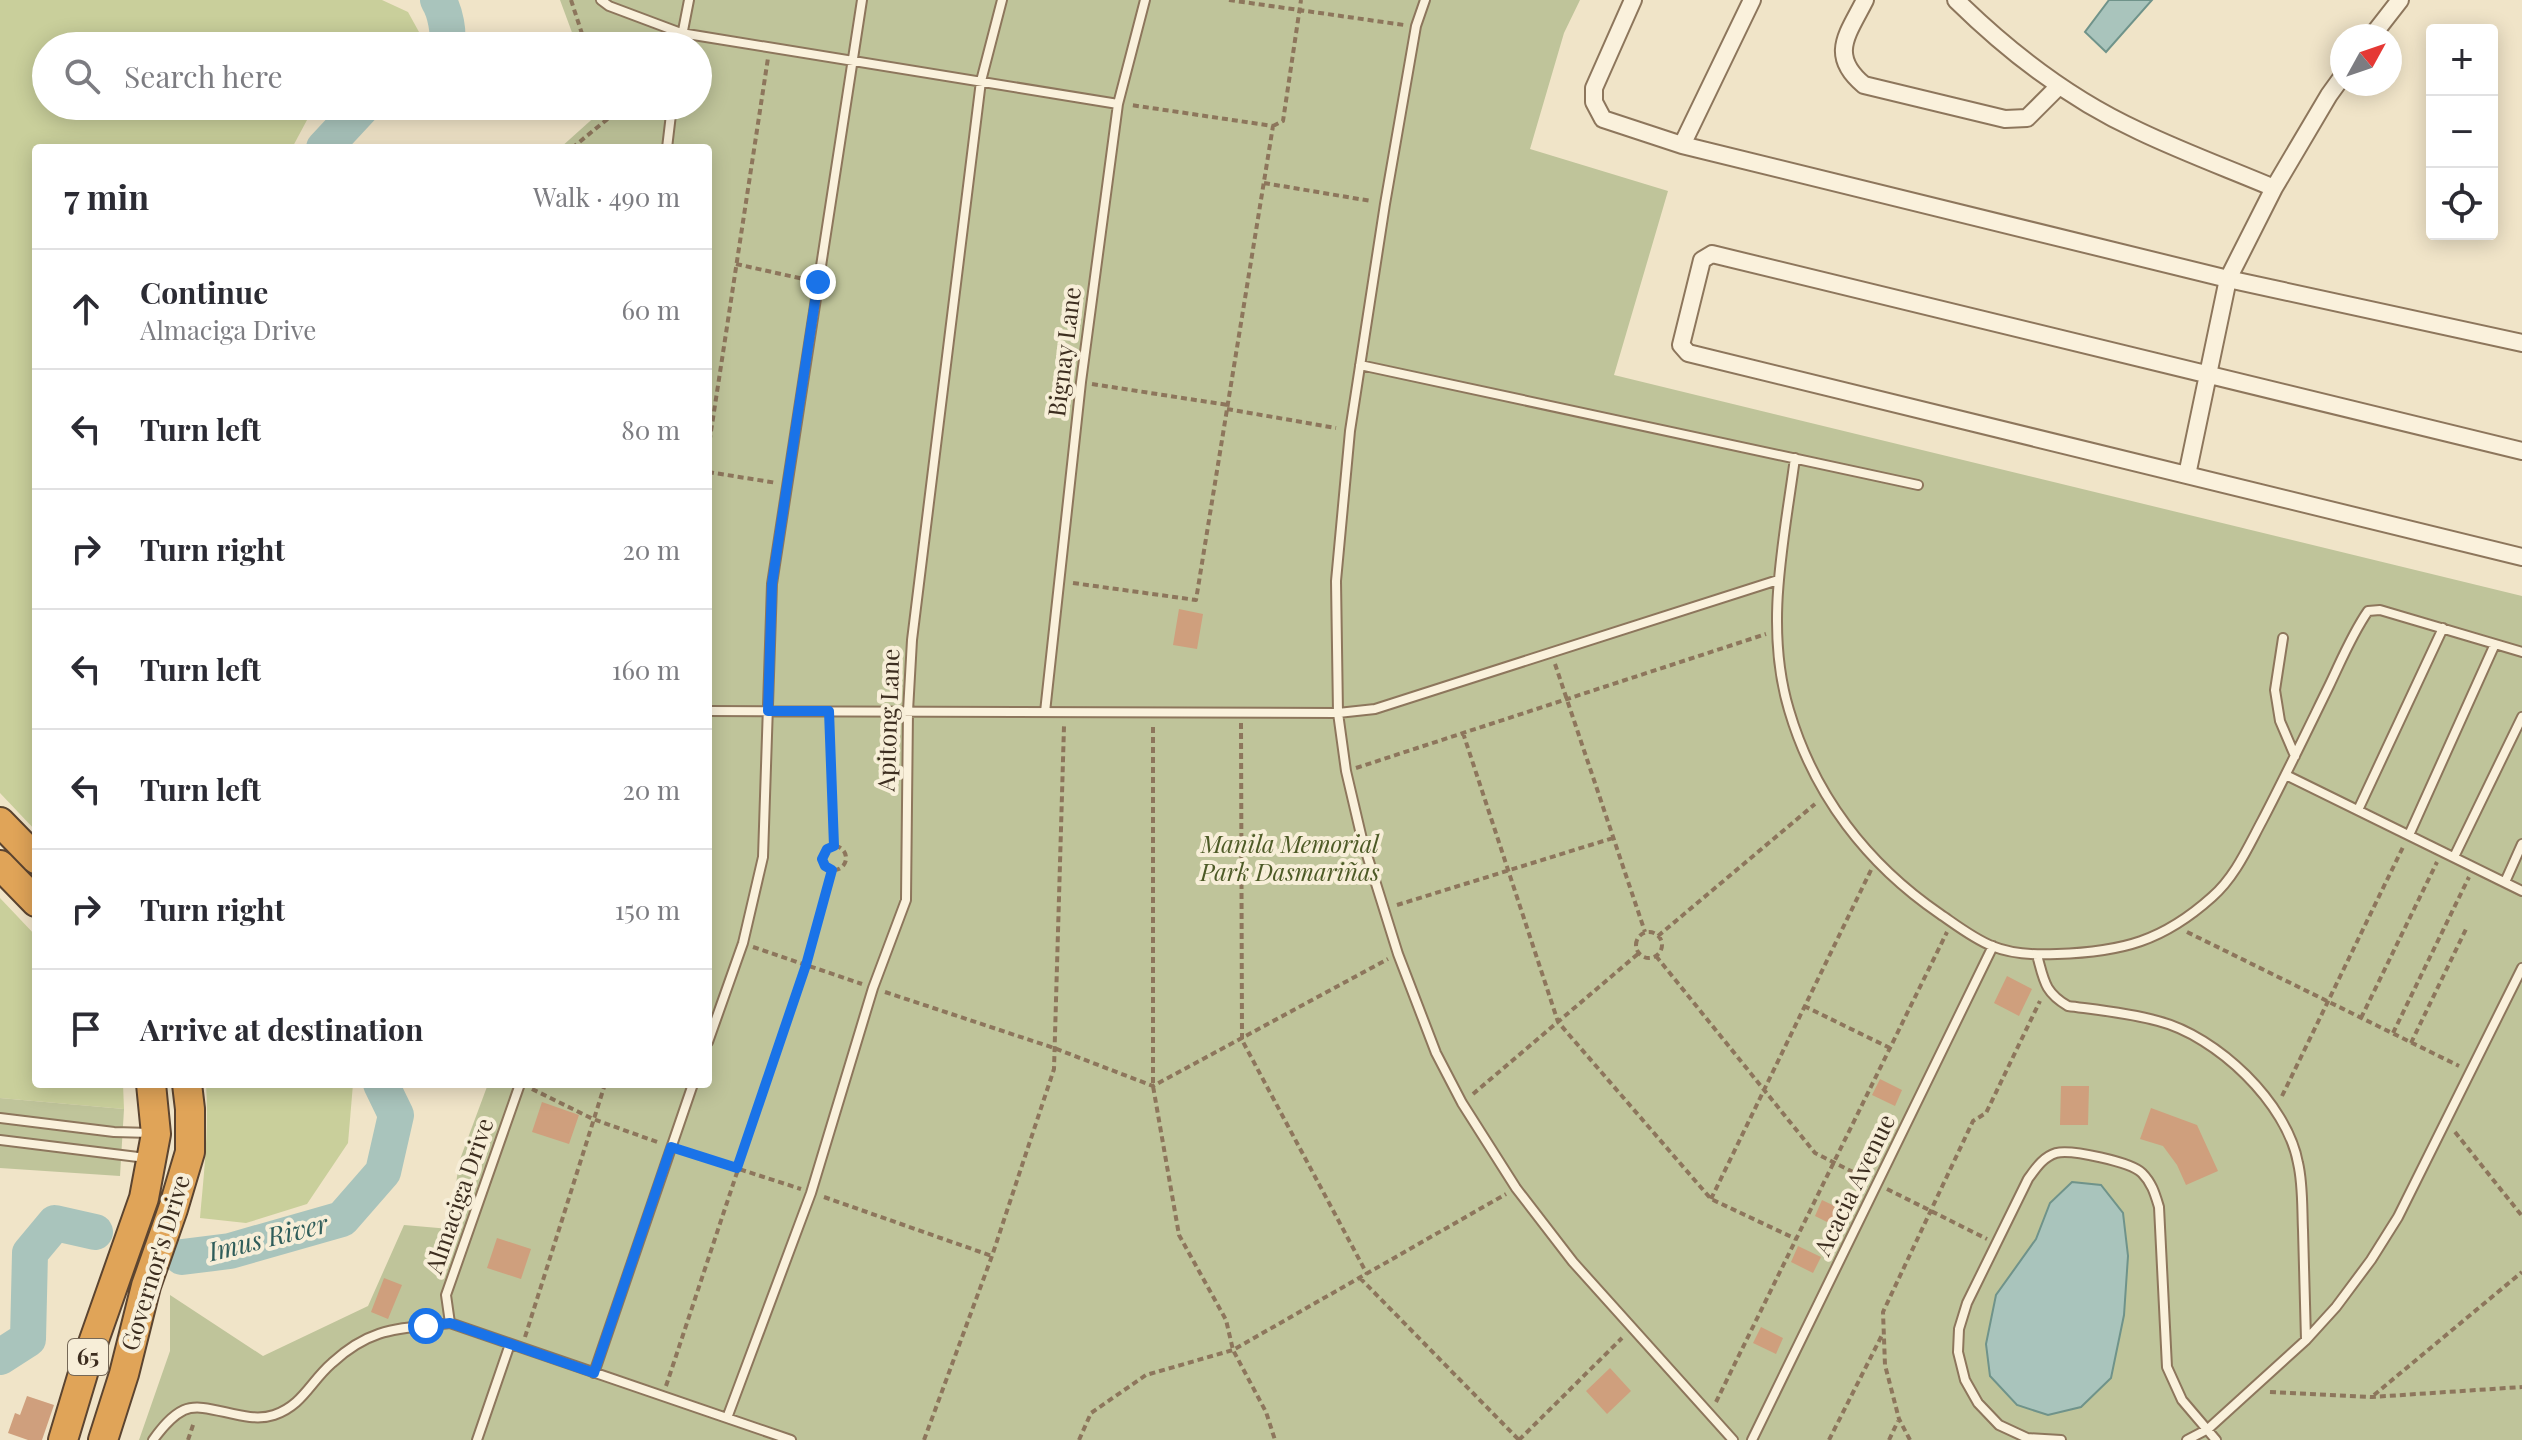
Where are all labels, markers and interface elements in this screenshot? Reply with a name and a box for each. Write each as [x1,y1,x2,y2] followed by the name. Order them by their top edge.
[2330,24,2402,96] north arrow
[2426,24,2498,240] map controls
[2426,24,2498,96] button: +
[32,32,712,120] search box
[60,54,104,98] icon: search
[124,56,283,96] text: Search here
[2426,96,2498,168] button: −
[2426,168,2498,240] button: locate
[64,173,149,219] text: 7 min
[533,179,680,214] text: Walk · 490 m
[800,264,836,300] route end
[140,272,268,312] text: Continue
[1039,285,1087,419] street label: Bignay Lane
[64,287,108,331] icon: ahead
[621,292,680,327] text: 60 m
[140,312,316,347] text: Almaciga Drive
[64,407,108,451] icon: left
[140,409,261,449] text: Turn left
[621,412,680,447] text: 80 m
[64,527,108,571] icon: right
[140,529,285,569] text: Turn right
[622,532,680,567] text: 20 m
[64,647,108,691] icon: left
[868,648,905,793] street label: Apitong Lane
[140,649,261,689] text: Turn left
[612,652,680,687] text: 160 m
[64,767,108,811] icon: left
[140,769,261,809] text: Turn left
[622,772,680,807] text: 20 m
[1199,827,1380,887] park label: Manila Memorial Park Dasmariñas
[64,887,108,931] icon: right
[140,889,285,929] text: Turn right
[615,892,680,927] text: 150 m
[64,1007,108,1051] icon: arrive
[140,1009,423,1049] text: Arrive at destination
[1805,1108,1901,1261] street label: Acacia Avenue
[416,1113,500,1278] street label: Almaciga Drive
[112,1171,196,1354] street label: Governor's Drive
[203,1205,332,1269] water label: Imus River
[408,1308,444,1344] route start
[68,1339,108,1375] road number: 65

